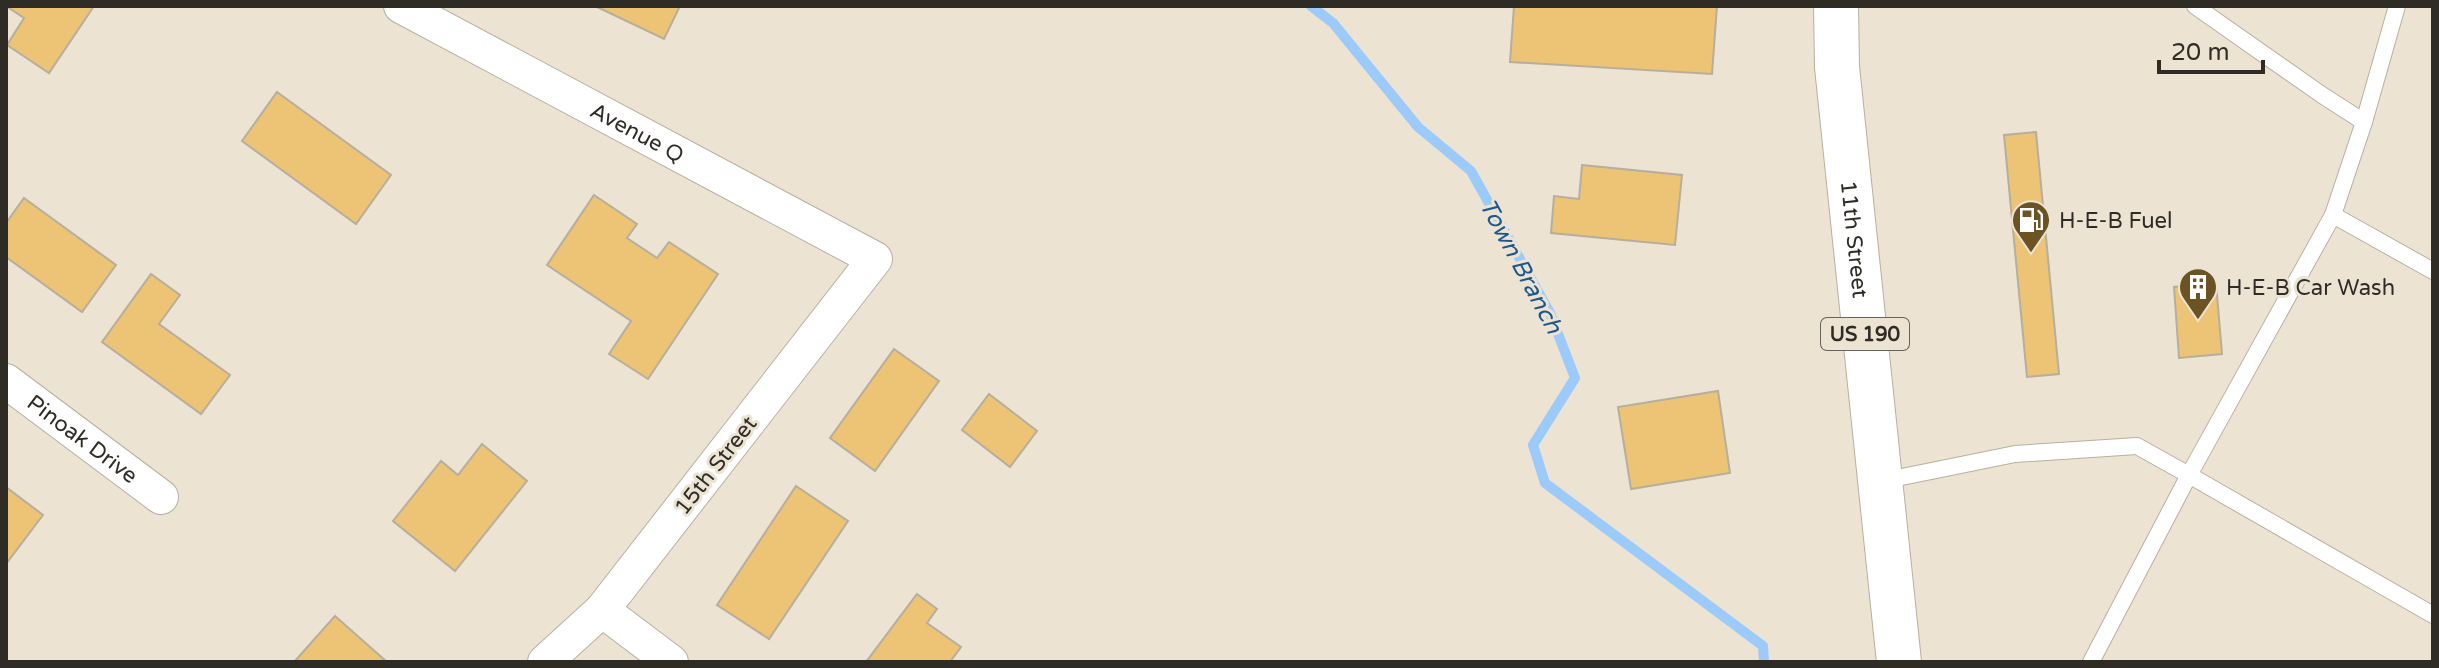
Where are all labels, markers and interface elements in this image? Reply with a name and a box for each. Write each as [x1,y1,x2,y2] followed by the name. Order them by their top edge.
[2159,24,2263,74] scale bar
[2171,38,2229,67] text: 20 m
[586,98,688,169] street label: Avenue Q
[1835,179,1873,299] street label: 11th Street
[1473,194,1569,340] water label: Town Branch
[2010,199,2052,254] fuel station icon: H-E-B Fuel
[2059,208,2173,234] place label: H-E-B Fuel
[2177,266,2219,321] building icon: H-E-B Car Wash
[2226,275,2395,301] place label: H-E-B Car Wash
[1821,318,1909,350] road number: US 190
[22,390,143,489] street label: Pinoak Drive
[669,411,762,520] street label: 15th Street

